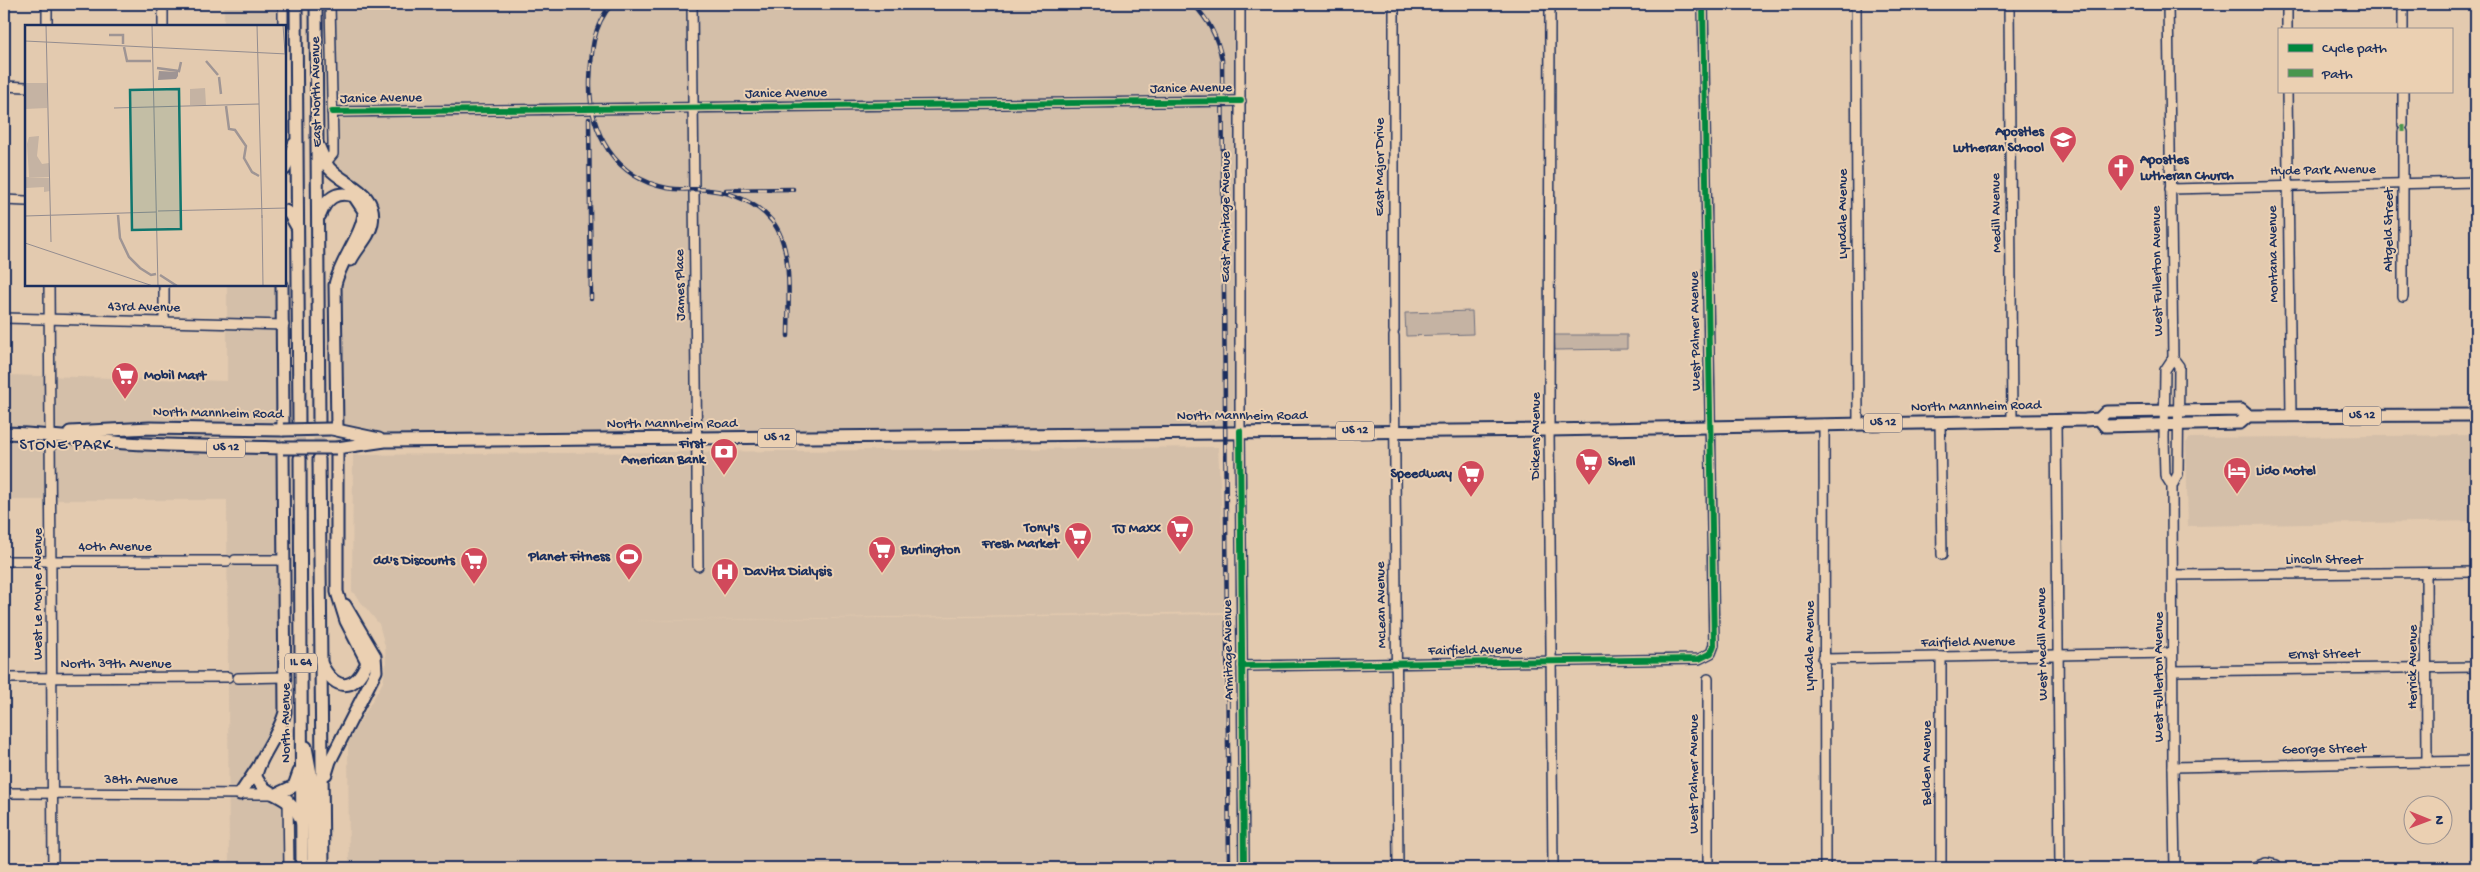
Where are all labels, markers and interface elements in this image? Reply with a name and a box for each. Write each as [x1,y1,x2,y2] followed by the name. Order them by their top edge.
[25,25,286,286] inset map
[2278,28,2452,92] legend
[308,36,326,147] street label: East North Avenue
[2322,40,2387,58] text: Cycle path
[2321,66,2353,84] text: Path
[1150,80,1233,98] street label: Janice Avenue
[745,85,828,103] street label: Janice Avenue
[340,90,423,108] street label: Janice Avenue
[1372,117,1389,216] street label: East Major Drive
[1953,124,2045,157] place label: Apostles Lutheran School
[2048,125,2078,164] school or university icon: Apostles Lutheran School
[1218,151,1235,282] street label: East Armitage Avenue
[2139,152,2234,185] place label: Apostles Lutheran Church
[2106,153,2136,192] church icon: Apostles Lutheran Church
[2270,162,2377,180] street label: Hyde Park Avenue
[1835,168,1852,259] street label: Lyndale Avenue
[1988,172,2006,253] street label: Medill Avenue
[2381,187,2398,272] street label: Altgeld Street
[2148,205,2168,336] street label: West Fullerton Avenue
[2265,205,2283,303] street label: Montana Avenue
[672,248,690,321] street label: James Place
[1686,270,1706,391] street label: West Palmer Avenue
[108,299,181,317] street label: 43rd Avenue
[110,361,140,400] supermarket icon: Mobil Mart
[144,368,207,385] place label: Mobil Mart
[1528,391,1545,481] street label: Dickens Avenue
[1911,397,2043,417] street label: North Mannheim Road
[153,404,285,424] street label: North Mannheim Road
[2343,406,2381,426] road number: US 12
[1177,408,1309,425] street label: North Mannheim Road
[1864,413,1902,432] road number: US 12
[607,416,739,433] street label: North Mannheim Road
[1336,422,1374,441] road number: US 12
[758,428,796,448] road number: US 12
[620,436,707,469] place label: First American Bank
[20,437,114,456] district label: STONE PARK
[709,437,739,476] bank icon: First American Bank
[207,438,245,458] road number: US 12
[1574,447,1604,486] supermarket icon: Shell
[1608,454,1635,471] place label: Shell
[2222,456,2252,495] hotel icon: Lido Motel
[1456,459,1486,498] supermarket icon: Speedway
[2256,463,2316,480] place label: Lido Motel
[1390,466,1452,483] place label: Speedway
[1165,514,1195,553] supermarket icon: TJ Maxx
[981,520,1060,553] place label: Tony's Fresh Market
[1063,521,1093,560] supermarket icon: Tony's Fresh Market
[1112,521,1162,538] place label: TJ Maxx
[30,527,47,660] street label: West Le Moyne Avenue
[867,535,897,574] supermarket icon: Burlington
[78,539,152,556] street label: 40th Avenue
[614,542,644,581] sports icon: Planet Fitness
[900,542,960,559] place label: Burlington
[459,546,489,585] supermarket icon: dd's Discounts
[527,549,611,566] place label: Planet Fitness
[2285,552,2364,569] street label: Lincoln Street
[373,553,456,570] place label: dd's Discounts
[710,557,740,596] hospital icon: DaVita Dialysis
[1373,561,1391,648] street label: McLean Avenue
[742,564,833,581] place label: DaVita Dialysis
[2034,587,2052,701] street label: West Medill Avenue
[1220,599,1238,700] street label: Armitage Avenue
[1802,600,1819,691] street label: Lyndale Avenue
[2151,611,2168,742] street label: West Fullerton Avenue
[2405,624,2422,709] street label: Herrick Avenue
[1920,634,2016,652] street label: Fairfield Avenue
[1427,642,1523,660] street label: Fairfield Avenue
[2288,646,2361,664] street label: Ernst Street
[285,654,317,672] road number: IL 64
[61,656,172,673] street label: North 39th Avenue
[278,682,295,763] street label: North Avenue
[1686,714,1703,834] street label: West Palmer Avenue
[1919,720,1936,806] street label: Belden Avenue
[2282,741,2367,759] street label: George Street
[103,772,179,789] street label: 38th Avenue
[2402,794,2452,844] north arrow
[2430,815,2447,825] text: N

